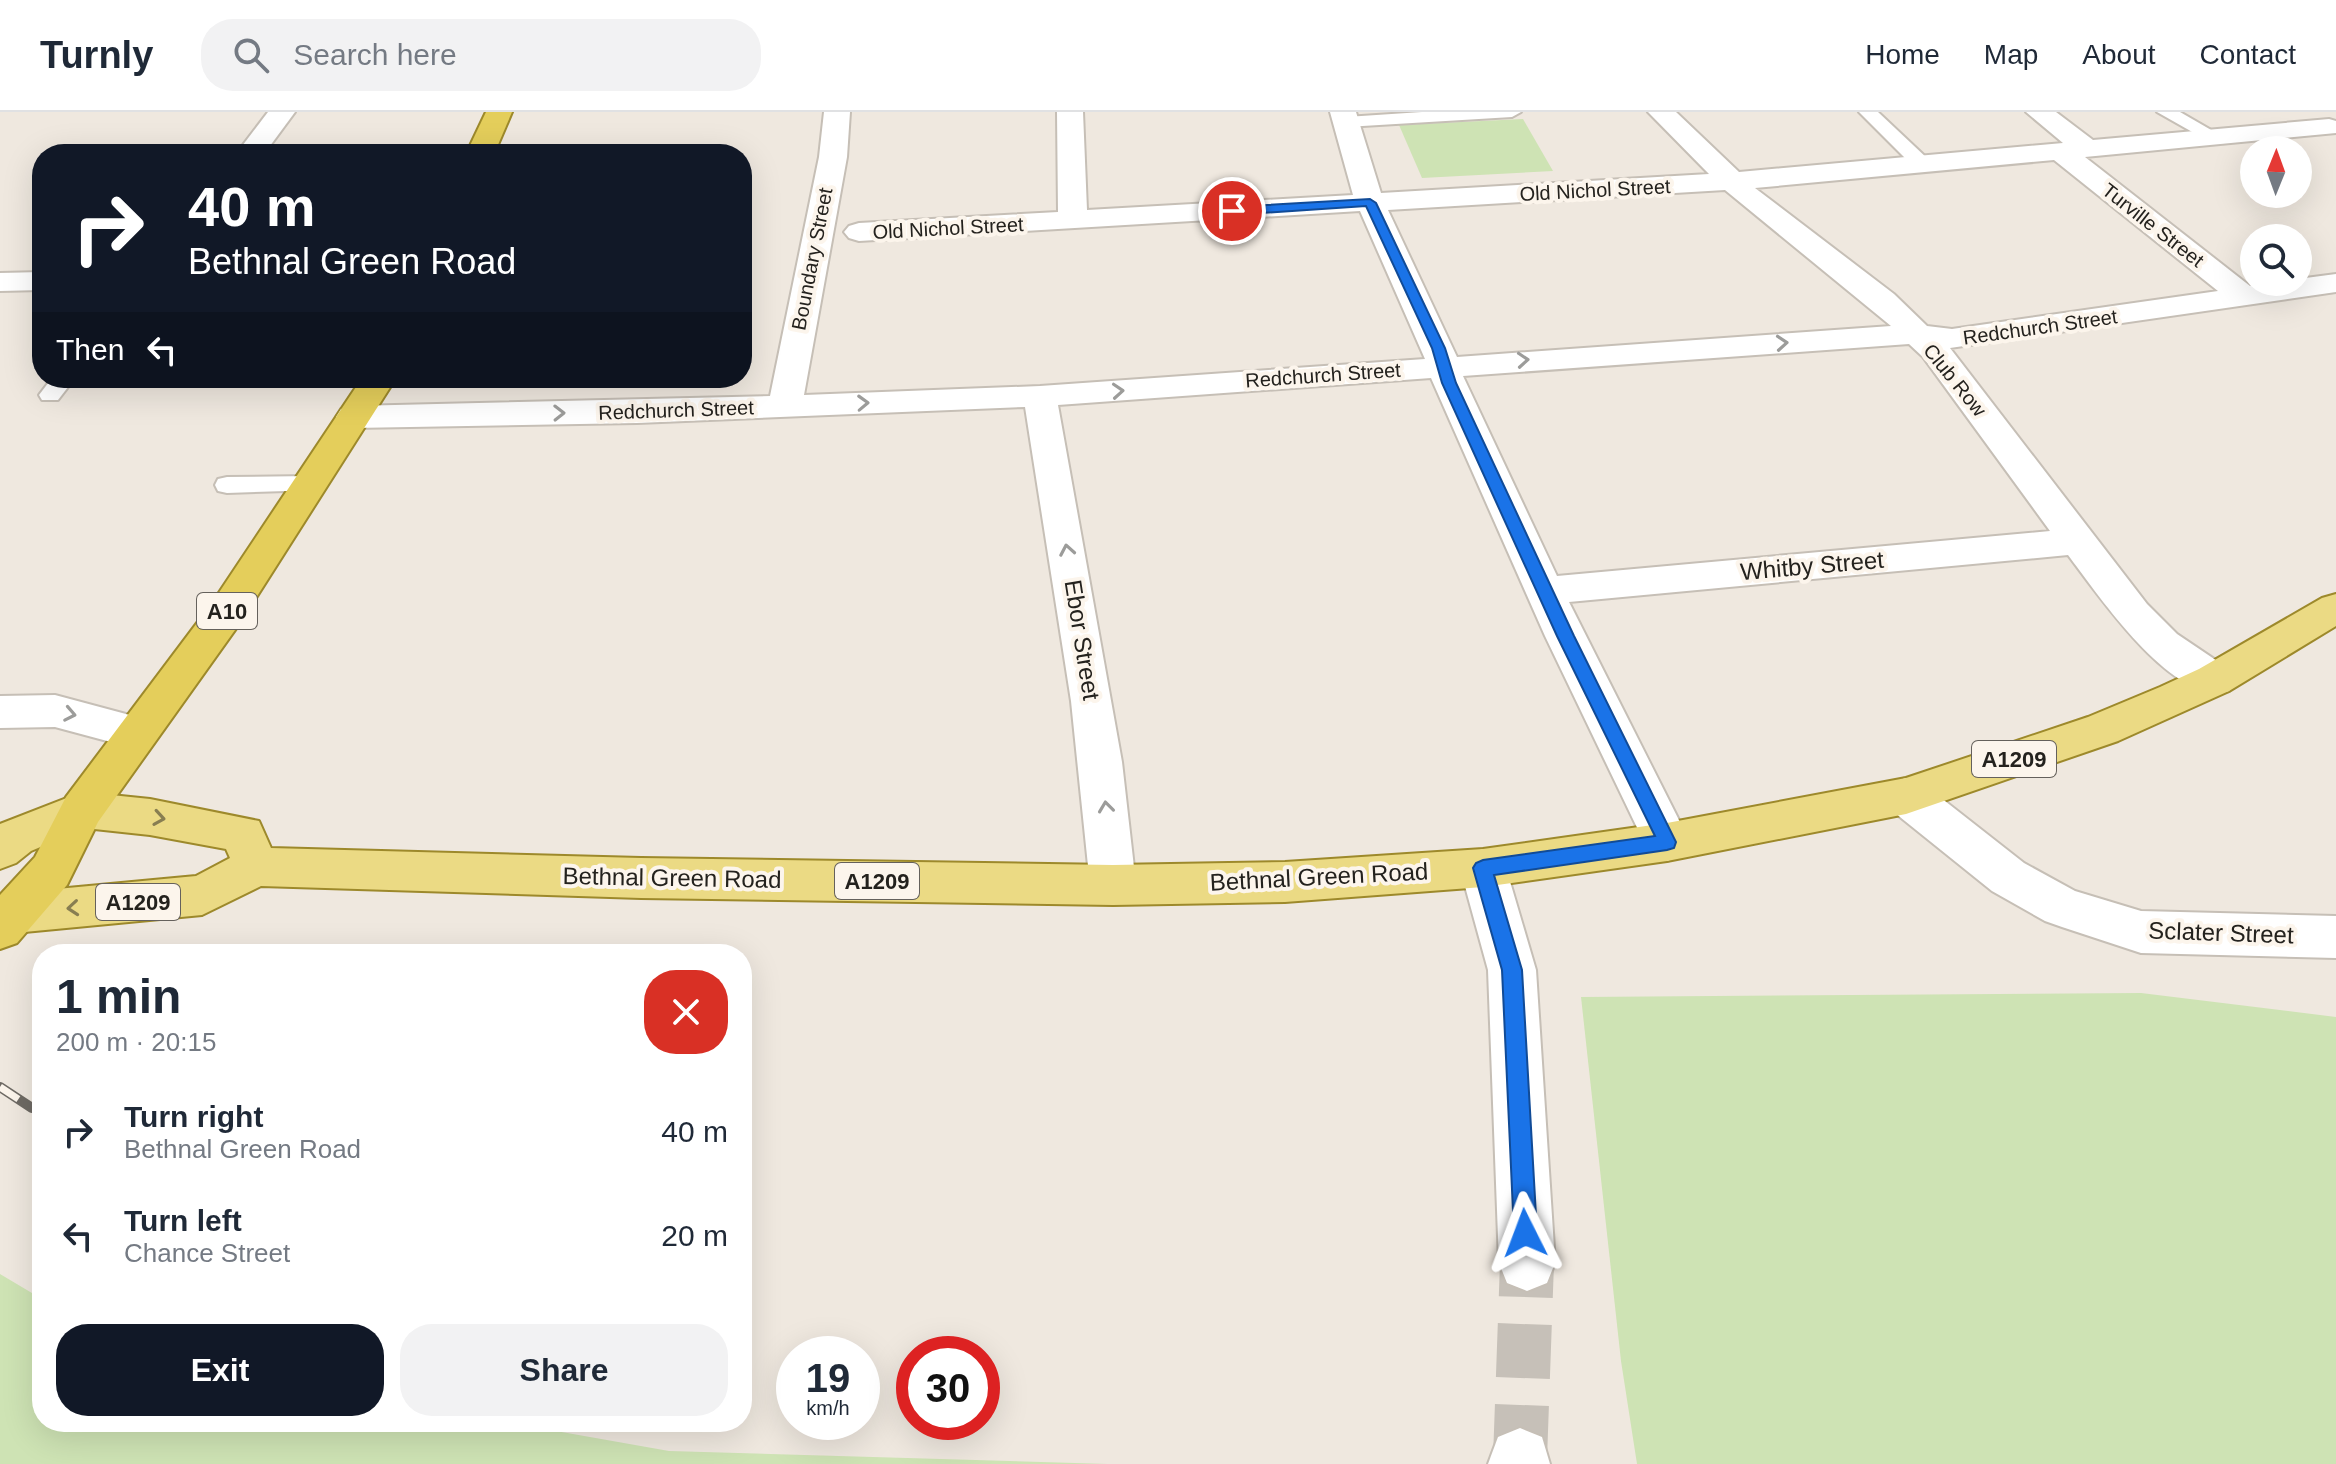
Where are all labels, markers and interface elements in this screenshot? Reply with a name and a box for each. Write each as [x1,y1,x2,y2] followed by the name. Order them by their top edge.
[201,19,761,91] search box
[229,33,273,77] icon: search
[40,34,153,76] text: Turnly
[293,38,457,71] text: Search here
[1865,39,1940,70] text: Home
[1984,39,2038,70] text: Map
[2082,39,2156,70] text: About
[2200,39,2296,70] text: Contact
[2240,136,2312,208] north arrow
[2240,136,2312,296] map controls
[188,175,316,238] text: 40 m
[1519,175,1672,205] street label: Old Nichol Street
[56,176,160,280] icon: right
[1198,177,1266,245] pin
[2098,179,2208,272] street label: Turville Street
[787,186,837,332] street label: Boundary Street
[1210,189,1254,233] icon: arrive
[872,213,1025,243] street label: Old Nichol Street
[2240,224,2312,296] button: search
[188,241,516,282] text: Bethnal Green Road
[1961,305,2119,349] street label: Redchurch Street
[140,328,184,372] icon: left
[56,333,124,366] text: Then
[1776,335,1789,352] one-way arrow
[1919,339,1991,421] street label: Club Row
[1517,352,1530,369] one-way arrow
[1245,359,1402,391] street label: Redchurch Street
[1112,383,1125,400] one-way arrow
[857,395,870,412] one-way arrow
[598,396,755,424] street label: Redchurch Street
[553,405,566,422] one-way arrow
[1059,543,1076,557] one-way arrow
[1739,546,1885,585] street label: Whitby Street
[1060,578,1105,702] street label: Ebor Street
[197,593,257,629] road number: A10
[62,705,76,722] one-way arrow
[1972,741,2056,777] road number: A1209
[1098,800,1115,814] one-way arrow
[153,809,166,826] one-way arrow
[1209,857,1429,896] street label: Bethnal Green Road
[562,862,782,893] street label: Bethnal Green Road
[835,863,919,899] road number: A1209
[96,884,180,920] road number: A1209
[66,899,79,916] one-way arrow
[2148,916,2294,949] street label: Sclater Street
[56,970,181,1023] text: 1 min
[644,970,728,1054] button: close
[56,1027,216,1057] text: 200 m · 20:15
[124,1100,263,1133] text: Turn right
[56,1110,100,1154] icon: right
[661,1115,728,1148] text: 40 m
[124,1134,361,1164] text: Bethnal Green Road
[1483,1191,1567,1275] position arrow
[124,1204,242,1237] text: Turn left
[56,1214,100,1258] icon: left
[661,1219,728,1252] text: 20 m
[124,1238,290,1268] text: Chance Street
[56,1324,384,1416] button: Exit
[400,1324,728,1416] button: Share
[896,1336,1000,1440] speed limit sign: 30
[806,1356,850,1400] text: 19
[806,1397,850,1419] text: km/h

